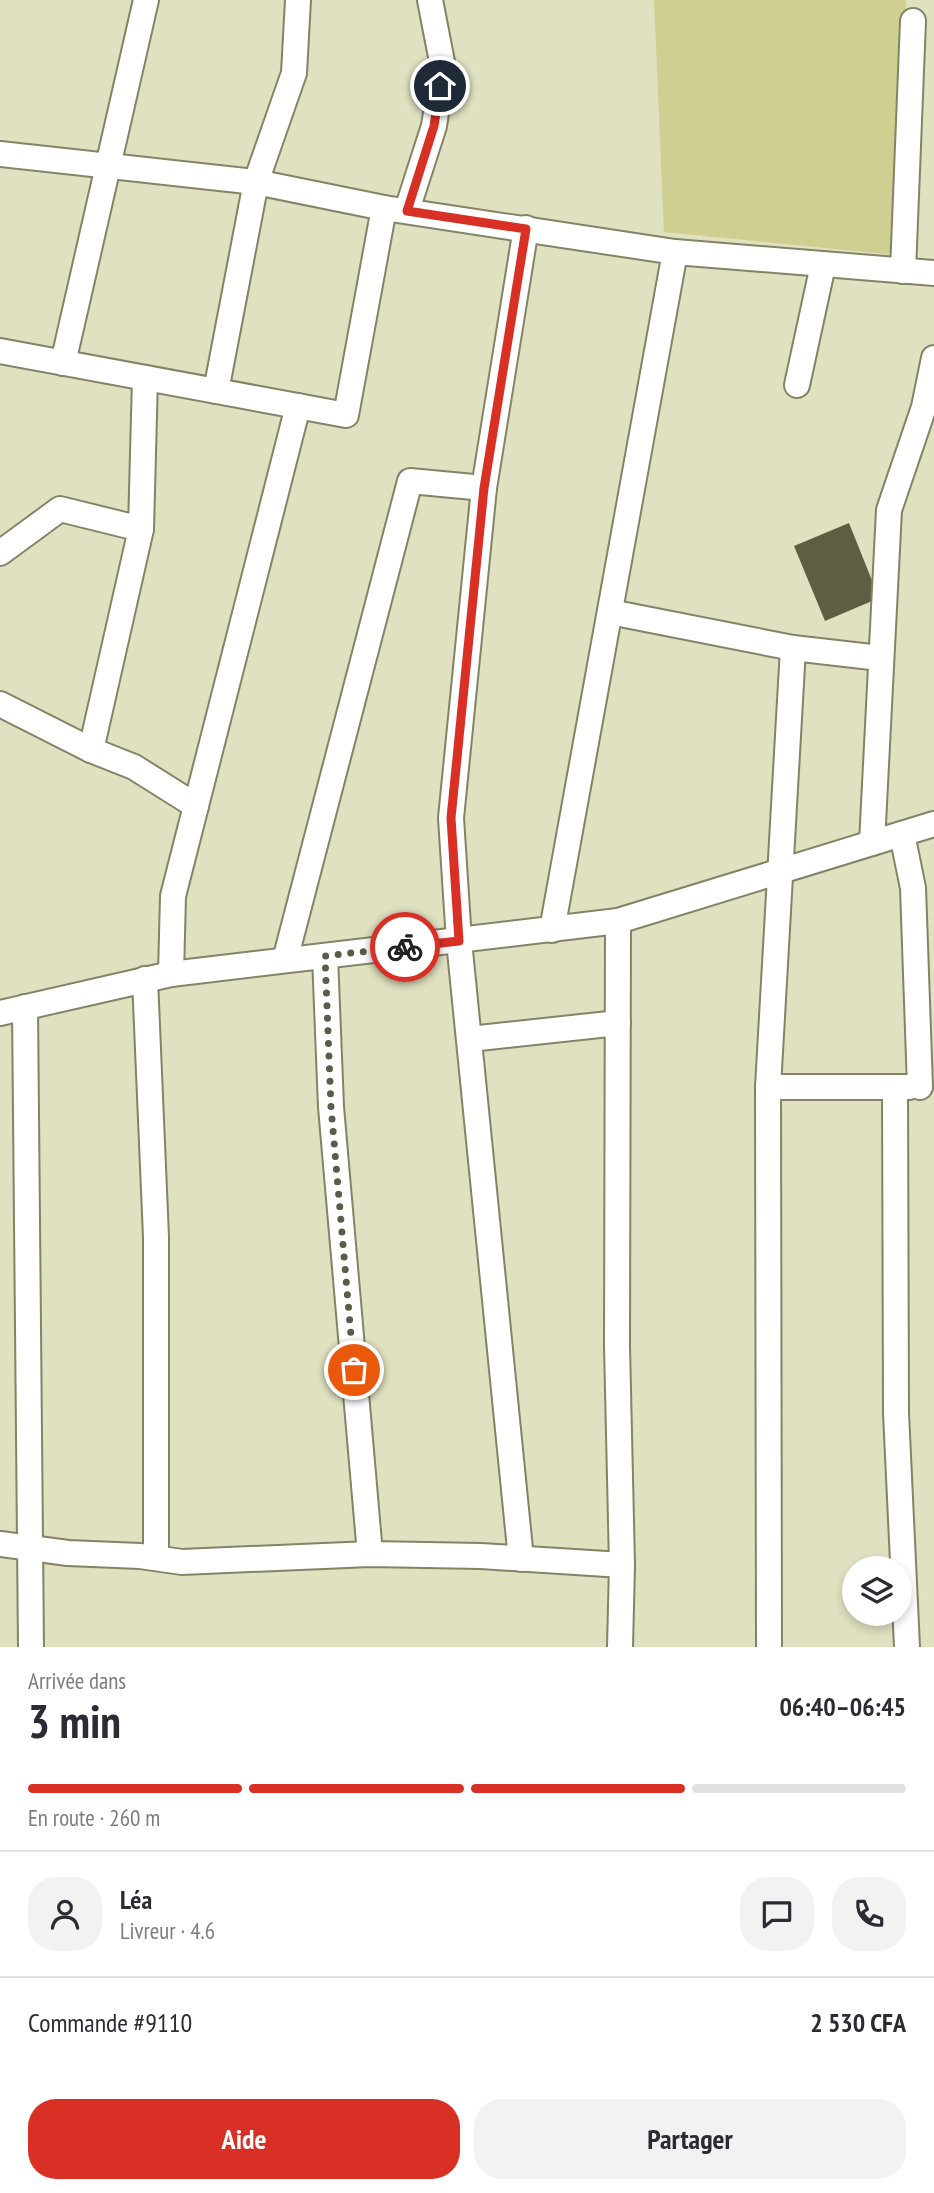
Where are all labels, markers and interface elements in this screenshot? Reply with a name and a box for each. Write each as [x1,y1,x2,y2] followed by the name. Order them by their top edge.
[410,56,470,116] pin
[421,67,459,105] icon: home
[370,912,440,982] courier
[386,928,424,966] icon: bike
[324,1340,384,1400] pin
[335,1351,373,1389] icon: bag
[842,1556,912,1626] map controls
[842,1556,912,1626] button: layers
[28,1666,126,1695] text: Arrivée dans
[779,1690,906,1723] text: 06:40–06:45
[28,1691,121,1751] text: 3 min
[28,1803,160,1832] text: En route · 260 m
[28,1877,102,1951] button: person
[740,1877,814,1951] button: chat
[832,1877,906,1951] button: phone
[120,1883,152,1916] text: Léa
[120,1916,215,1945] text: Livreur · 4.6
[28,2006,192,2039] text: Commande #9110
[810,2006,906,2039] text: 2 530 CFA
[28,2099,460,2179] button: Aide
[474,2099,906,2179] button: Partager

